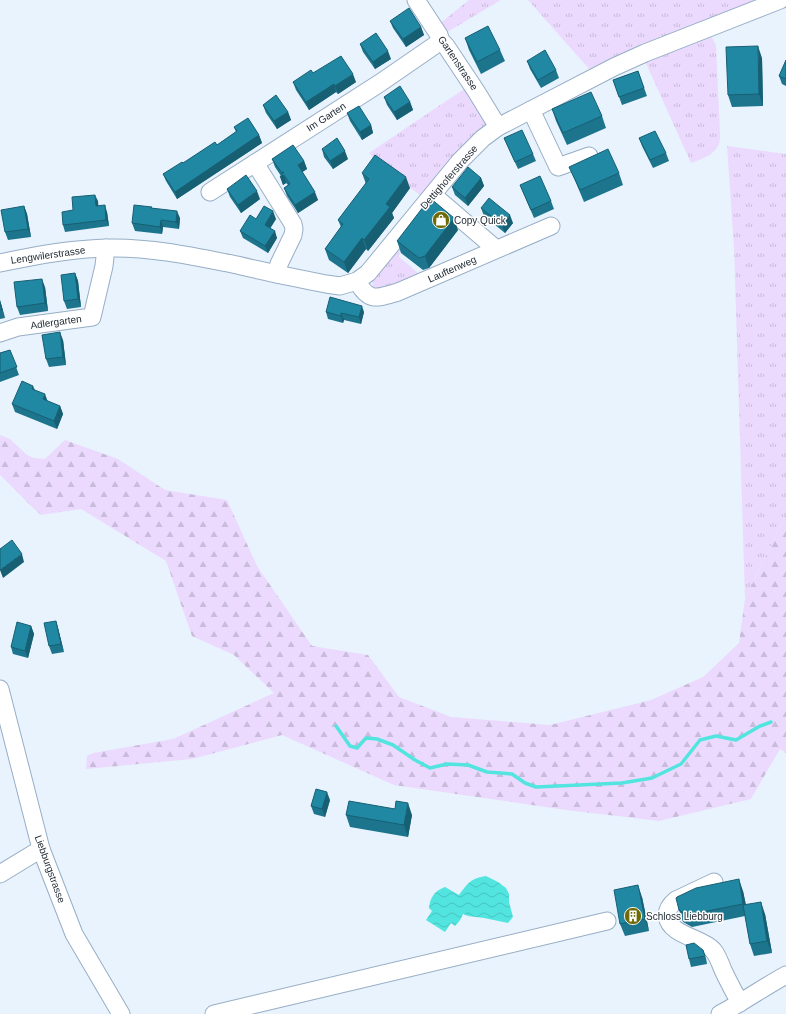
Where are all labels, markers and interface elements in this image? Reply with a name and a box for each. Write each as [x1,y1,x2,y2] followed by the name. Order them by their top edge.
[436,34,480,92] street label: Gartenstrasse
[304,100,348,134] street label: Im Garten
[418,142,480,211] street label: Dettighoferstrasse
[431,210,451,230] shop icon: Copy Quick
[454,215,507,226] place label: Copy Quick
[10,244,86,266] street label: Lengwilerstrasse
[426,253,478,285] street label: Lauftenweg
[30,313,82,331] street label: Adlergarten
[33,834,67,905] street label: Liebburgstrasse
[623,906,643,926] building icon: Schloss Liebburg
[646,911,723,922] place label: Schloss Liebburg

